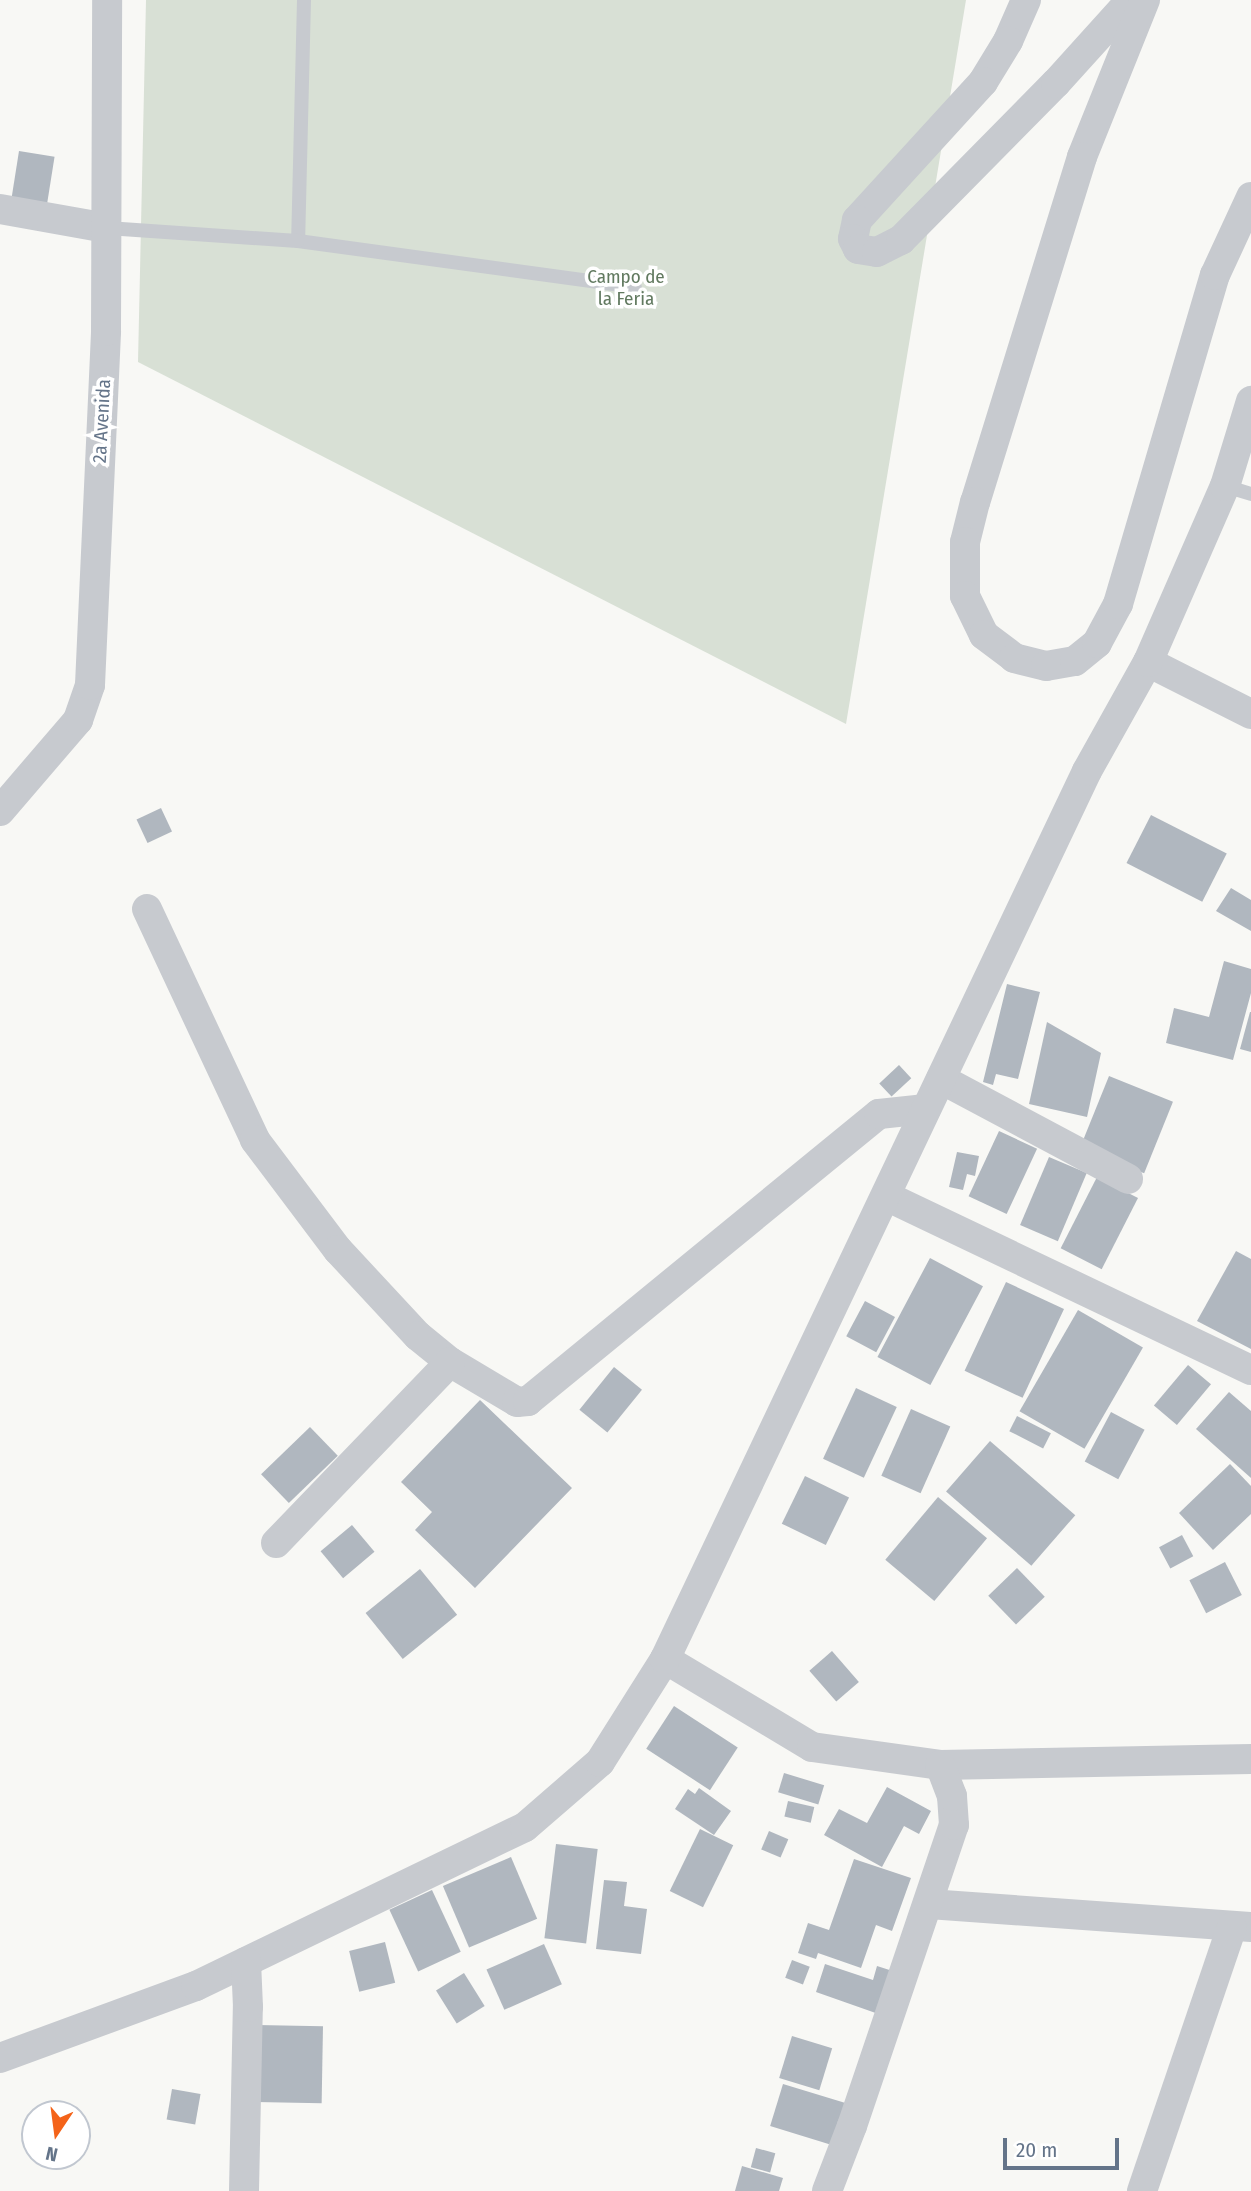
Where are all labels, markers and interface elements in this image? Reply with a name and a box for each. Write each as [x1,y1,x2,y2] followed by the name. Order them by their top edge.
[587,266,665,310] park label: Campo de la Feria
[88,378,116,464] street label: 2a Avenida
[21,2100,91,2170] north arrow
[1006,2124,1122,2168] scale bar
[1016,2137,1057,2163] text: 20 m
[43,2142,60,2166] text: N

